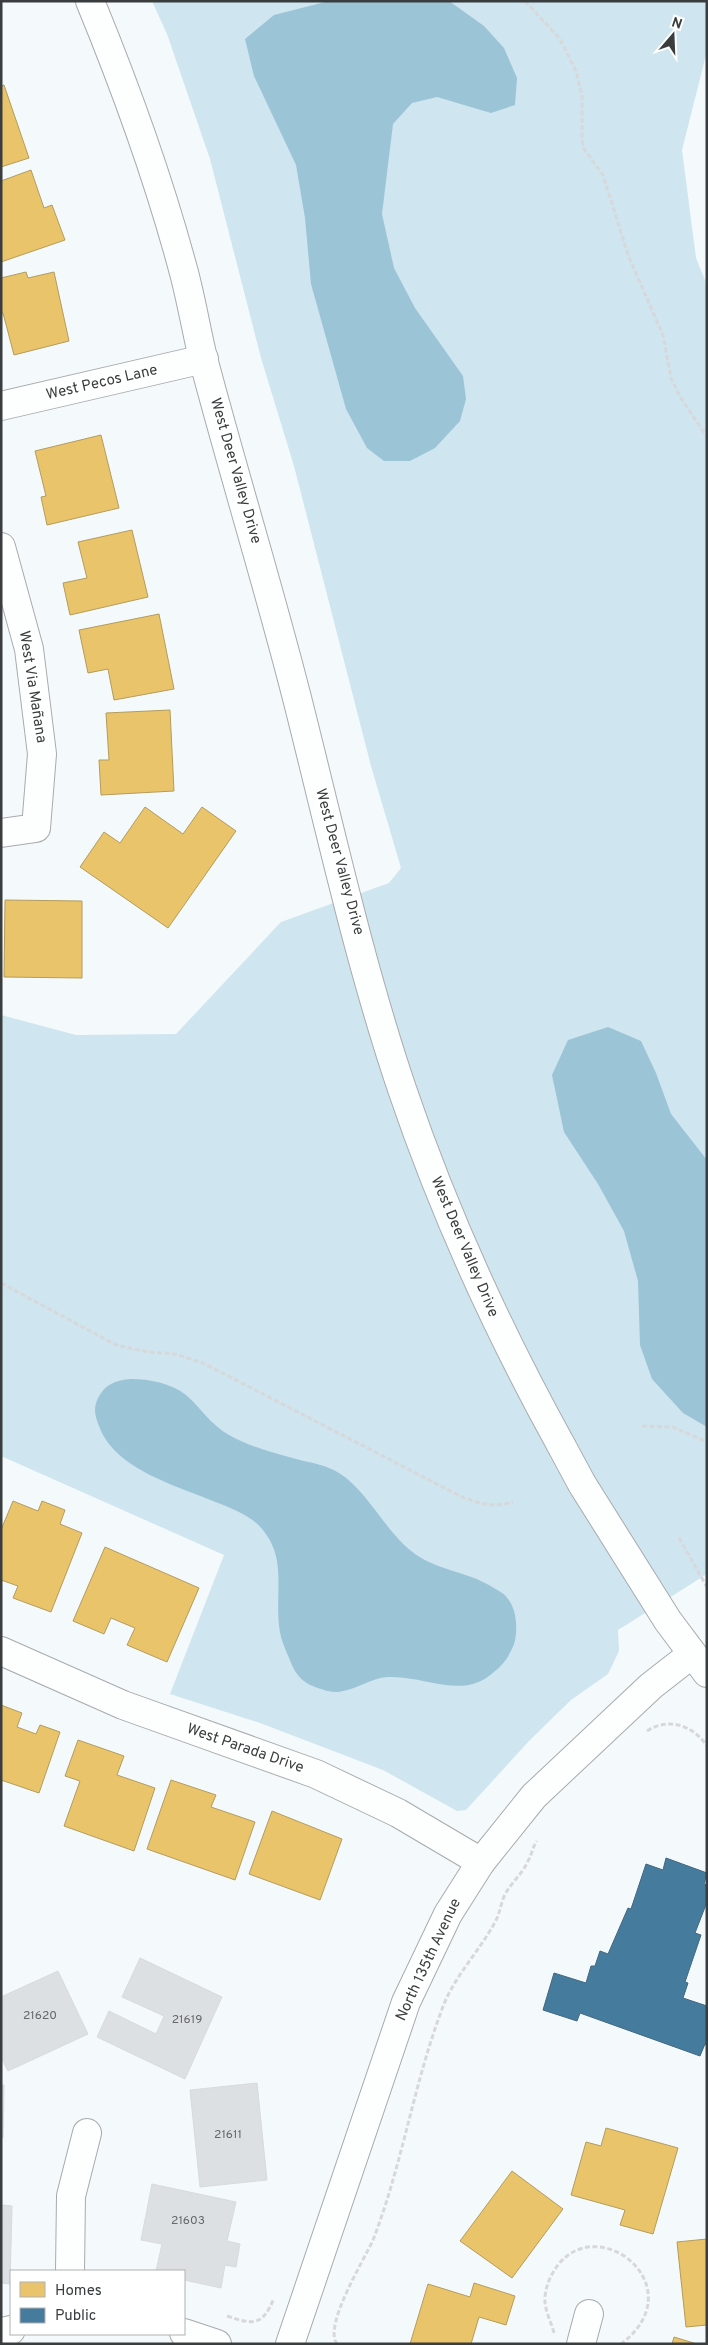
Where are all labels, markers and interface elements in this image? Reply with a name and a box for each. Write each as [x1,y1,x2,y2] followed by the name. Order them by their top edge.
[648,10,698,60] north arrow
[669,14,684,34] text: N
[44,361,160,405] street label: West Pecos Lane
[205,396,265,546] street label: West Deer Valley Drive
[14,630,50,744] street label: West Via Mañana
[310,787,368,937] street label: West Deer Valley Drive
[426,1174,502,1320] street label: West Deer Valley Drive
[184,1720,306,1778] street label: West Parada Drive
[392,1896,466,2024] street label: North 135th Avenue
[23,2008,57,2024] house number: 21620
[172,2012,202,2028] house number: 21619
[214,2127,242,2143] house number: 21611
[171,2213,205,2229] house number: 21603
[10,2270,185,2335] legend
[55,2282,102,2301] text: Homes
[55,2307,96,2326] text: Public

